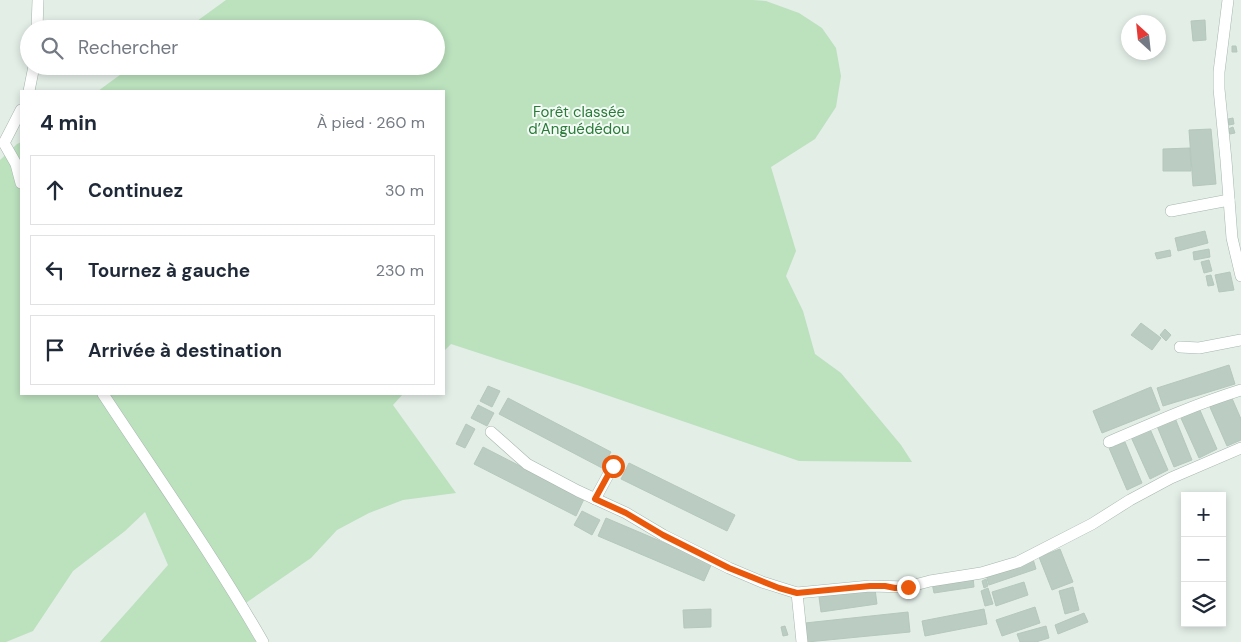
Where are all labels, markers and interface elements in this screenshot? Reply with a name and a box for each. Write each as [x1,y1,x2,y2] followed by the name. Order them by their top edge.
[1121,15,1166,60] north arrow
[20,20,445,75] search box
[38,34,66,62] icon: search
[78,35,178,60] text: Rechercher
[528,102,630,139] park label: Forêt classée d’Anguédédou
[40,109,97,137] text: 4 min
[317,112,425,133] text: À pied · 260 m
[41,176,69,204] icon: ahead
[88,178,183,203] text: Continuez
[385,180,424,201] text: 30 m
[41,256,69,284] icon: left
[88,258,250,283] text: Tournez à gauche
[376,260,424,281] text: 230 m
[41,336,69,364] icon: arrive
[88,338,282,363] text: Arrivée à destination
[602,455,625,478] route start
[1181,492,1226,627] map controls
[1181,492,1226,537] button: +
[1181,537,1226,582] button: −
[897,576,920,599] route end
[1181,582,1226,627] button: layers

